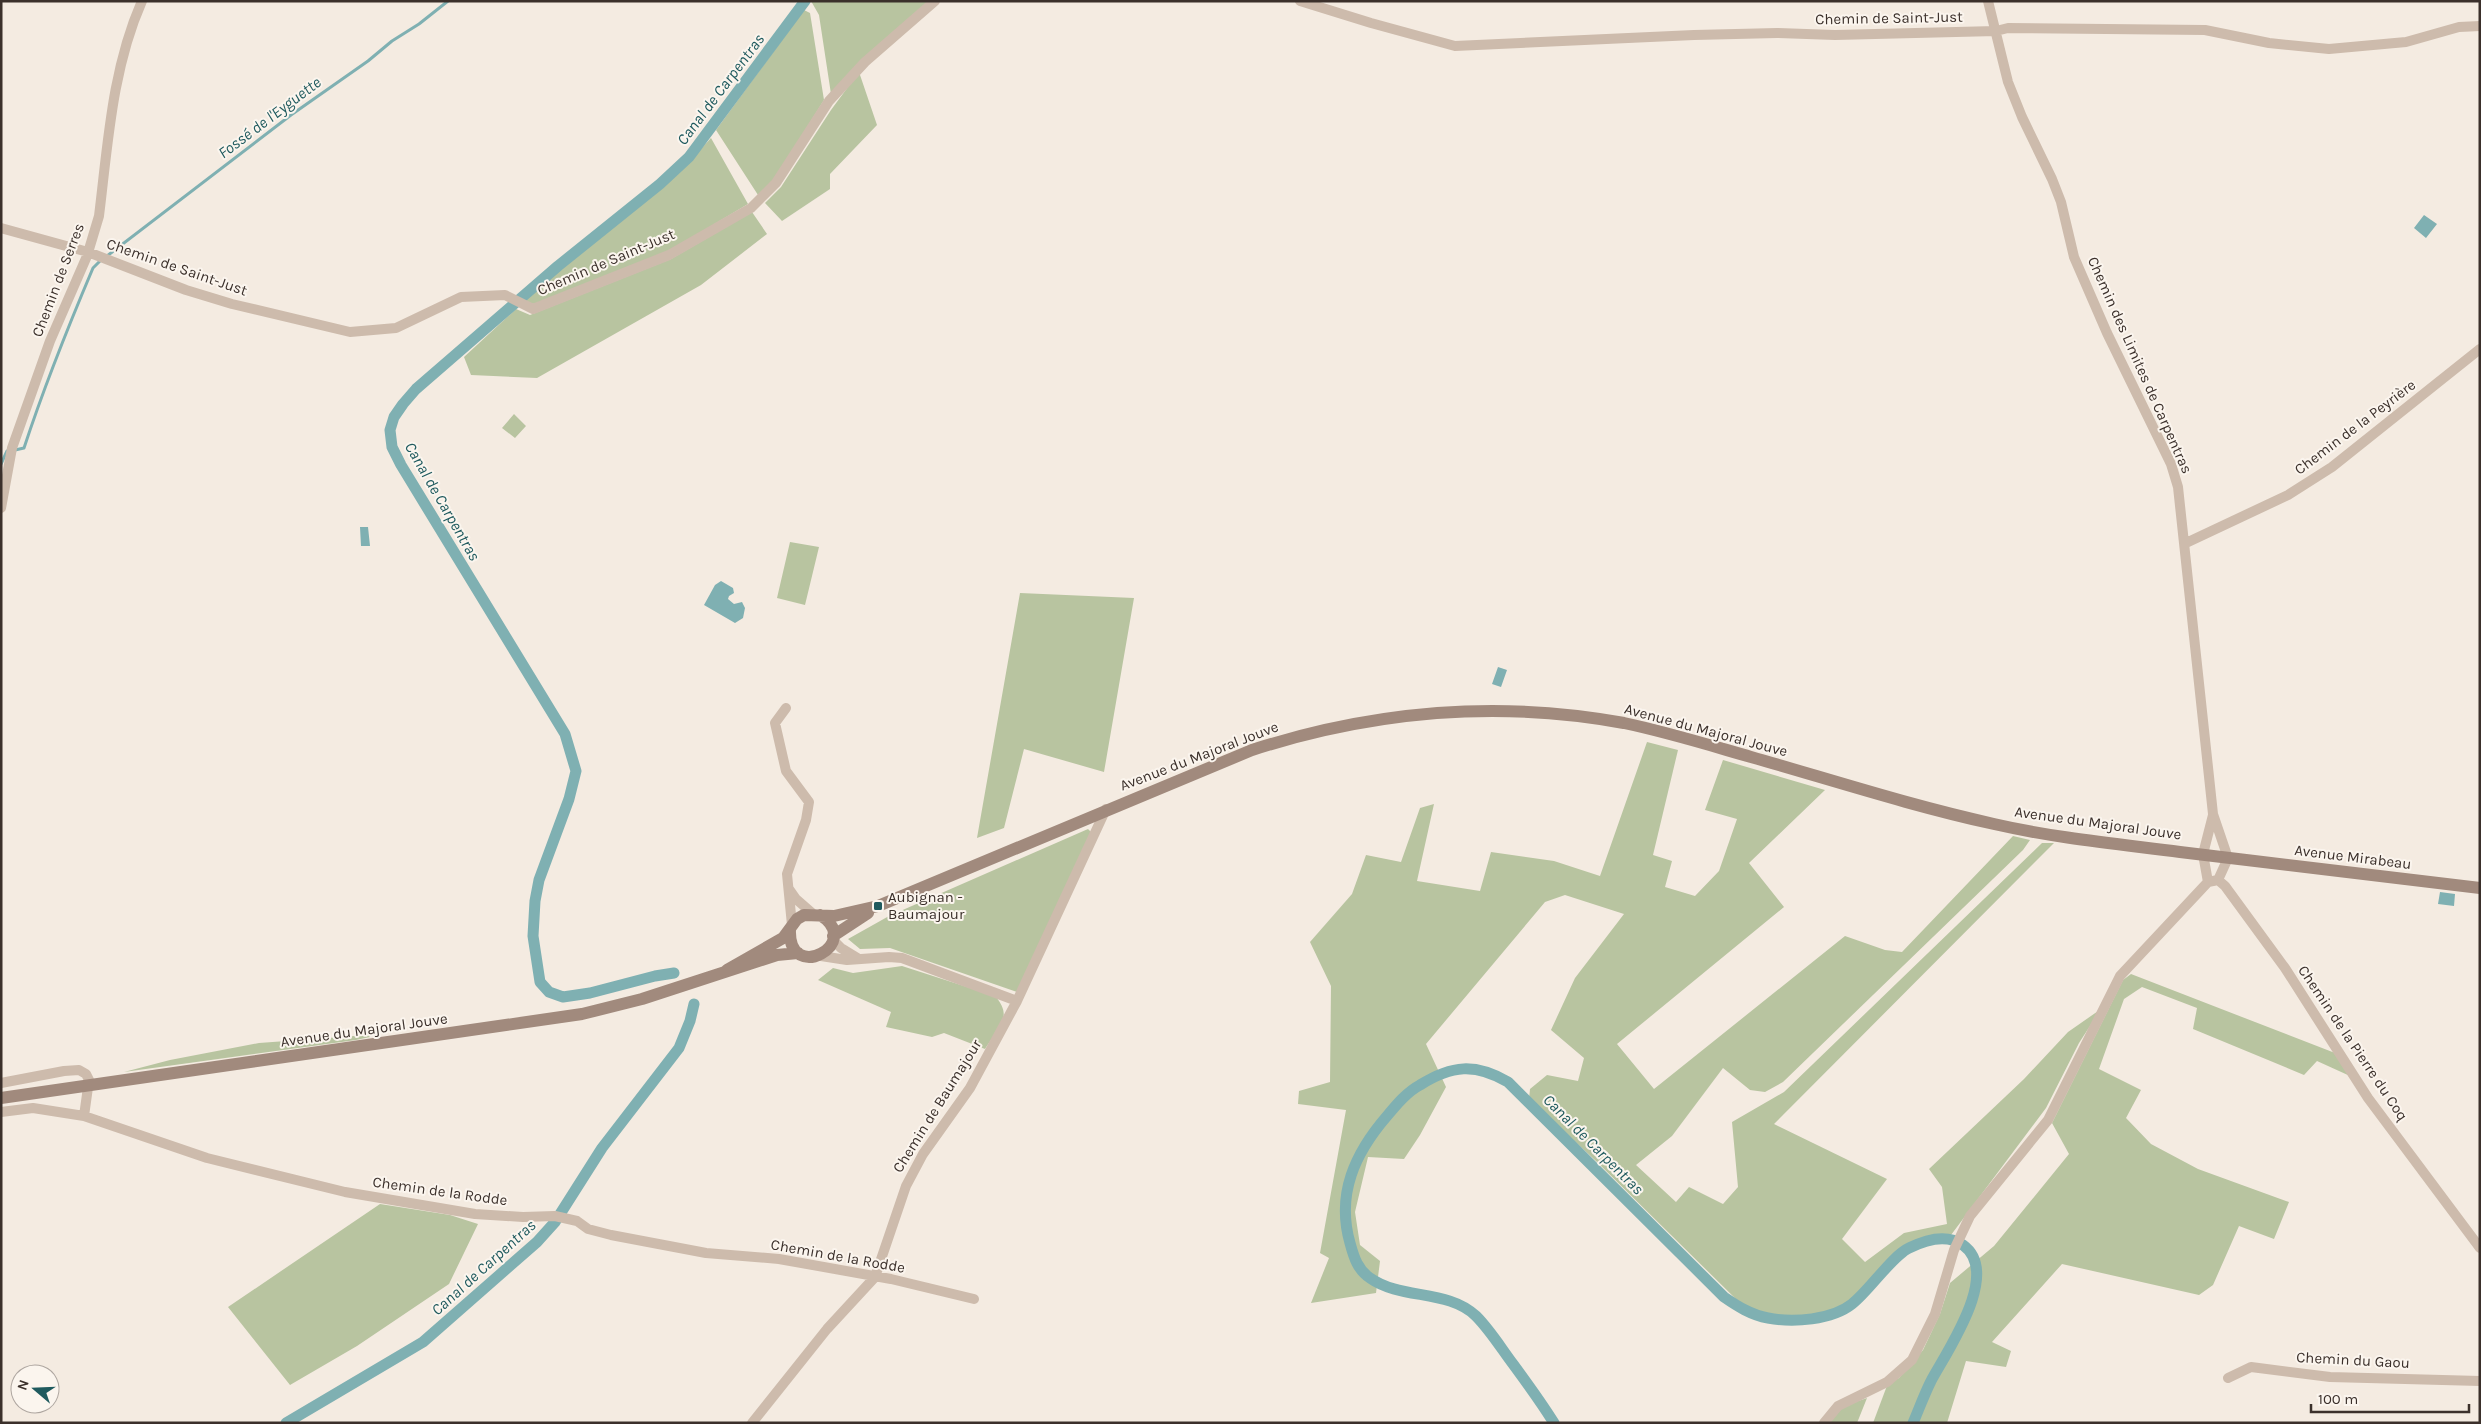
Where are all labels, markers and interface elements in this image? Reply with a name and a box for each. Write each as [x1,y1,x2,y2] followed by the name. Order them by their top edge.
[1815,8,1963,28] street label: Chemin de Saint-Just
[672,30,769,149] water label: Canal de Carpentras
[214,72,325,162] water label: Fossé de l'Eyguette
[28,221,88,339] street label: Chemin de Serres
[535,225,678,299] street label: Chemin de Saint-Just
[104,234,250,300] street label: Chemin de Saint-Just
[2084,254,2196,476] street label: Chemin des Limites de Carpentras
[2291,376,2419,478] street label: Chemin de la Peyrière
[401,438,485,564] water label: Canal de Carpentras
[1622,700,1790,760] street label: Avenue du Majoral Jouve
[1117,717,1281,795] street label: Avenue du Majoral Jouve
[2013,802,2183,844] street label: Avenue du Majoral Jouve
[2293,841,2413,873] street label: Avenue Mirabeau
[888,888,965,923] place label: Aubignan - Baumajour
[872,900,884,912] marker: Aubignan - Baumajour
[2294,962,2412,1124] street label: Chemin de la Pierre du Coq
[279,1009,449,1051] street label: Avenue du Majoral Jouve
[889,1036,986,1176] street label: Chemin de Baumajour
[1540,1090,1648,1199] water label: Canal de Carpentras
[371,1173,509,1209] street label: Chemin de la Rodde
[427,1215,540,1319] water label: Canal de Carpentras
[769,1235,907,1277] street label: Chemin de la Rodde
[2296,1348,2410,1372] street label: Chemin du Gaou
[10,1364,60,1414] north arrow
[14,1377,33,1392] text: N
[2311,1382,2468,1414] scale bar
[2318,1390,2358,1408] text: 100 m

